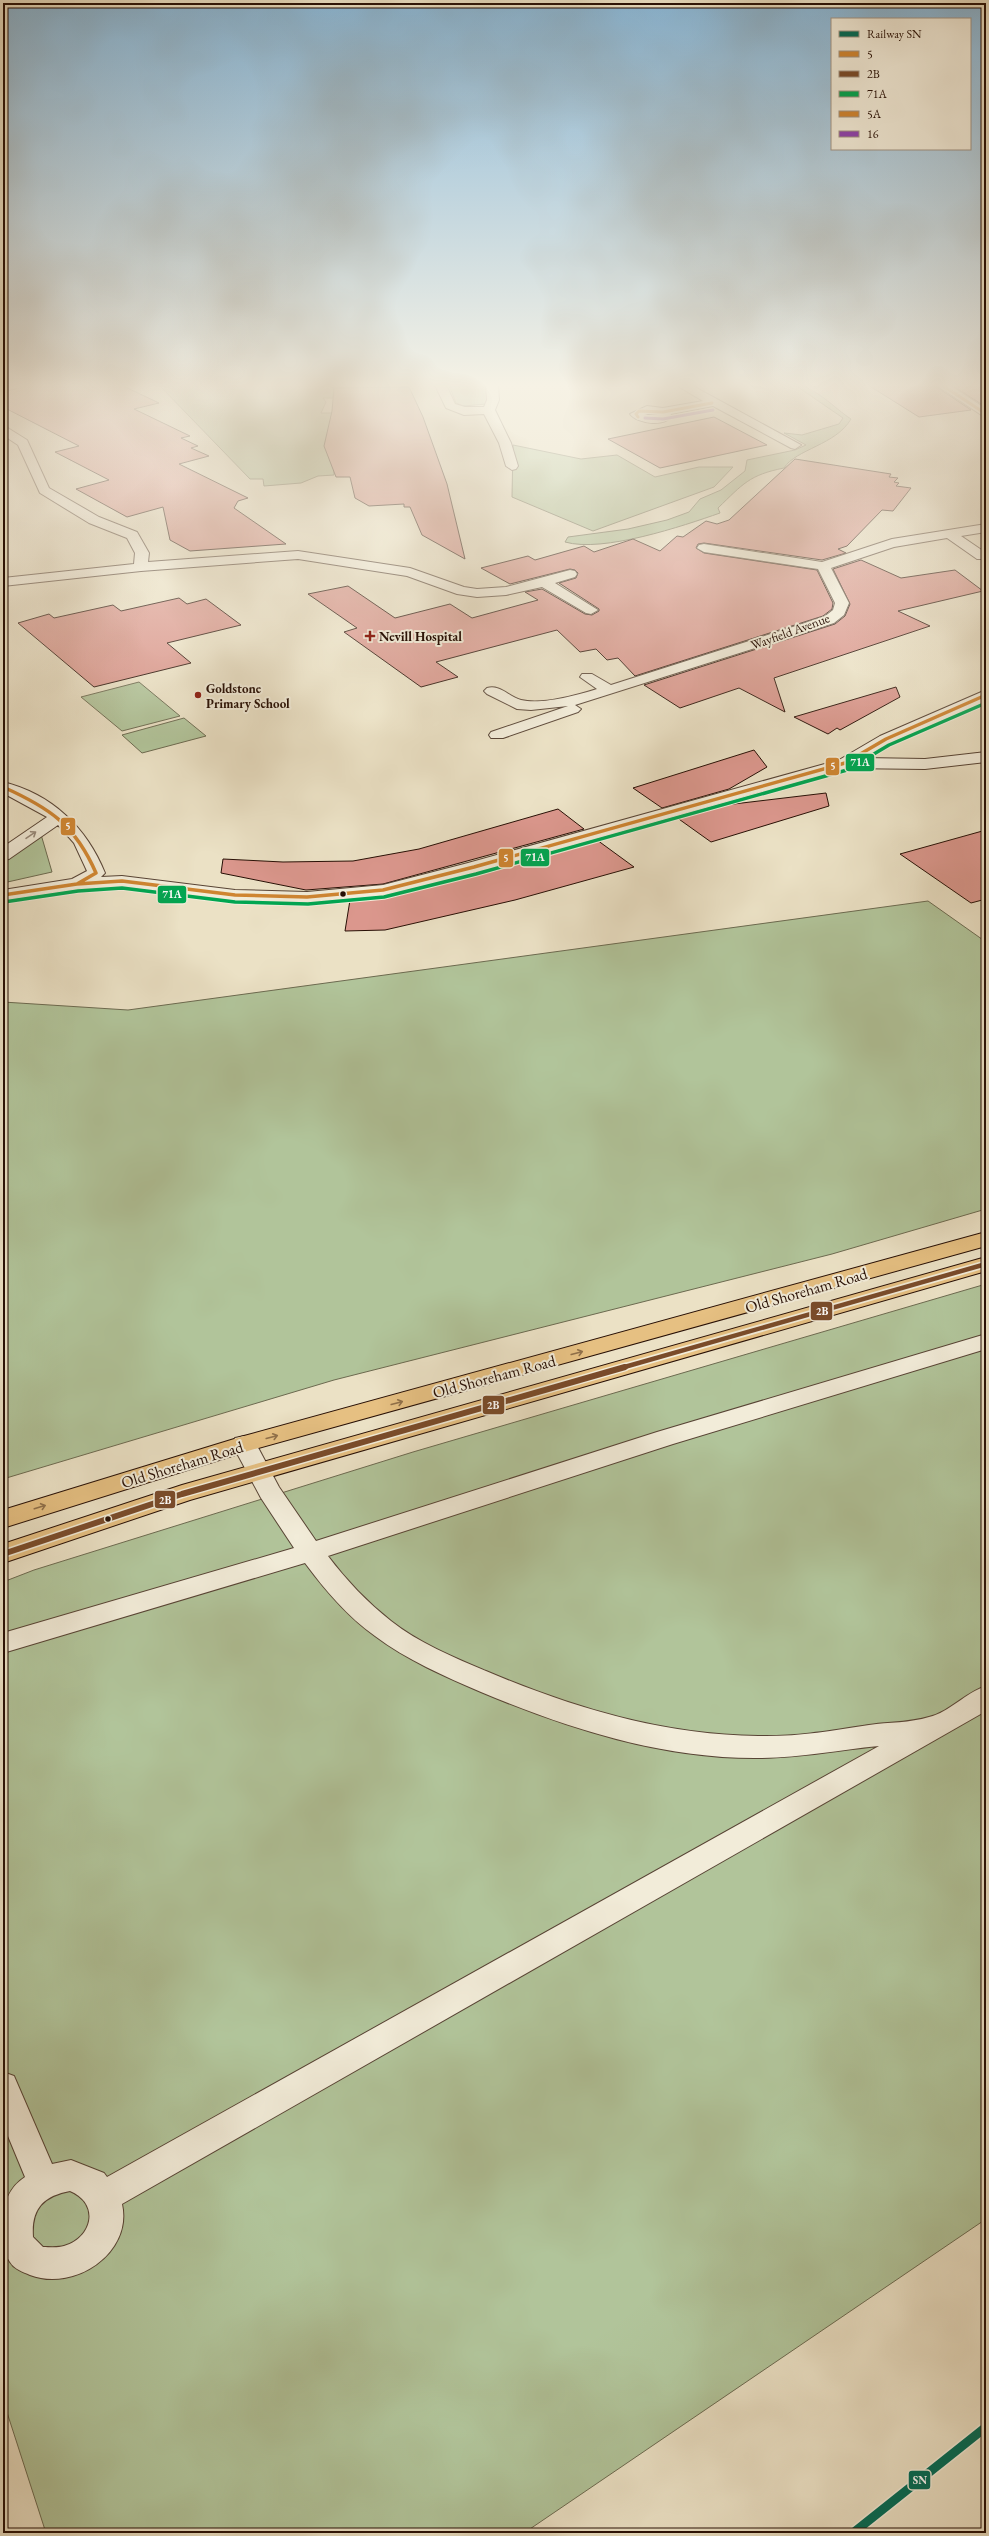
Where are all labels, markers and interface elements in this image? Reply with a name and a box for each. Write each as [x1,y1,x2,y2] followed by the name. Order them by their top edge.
[831,18,971,150] legend
[867,26,922,42] text: Railway SN
[867,46,873,62] text: 5
[867,66,880,82] text: 2B
[867,86,888,102] text: 71A
[867,106,882,122] text: 5A
[867,126,879,142] text: 16
[748,609,832,654] street label: Wayfield Avenue
[379,628,462,645] place label: Nevill Hospital
[364,630,376,642] marker: Nevill Hospital
[206,680,290,712] place label: Goldstone Primary School
[193,690,203,700] marker: Goldstone Primary School
[845,753,875,772] line badge: 71A
[850,755,870,769] text: 71A
[825,757,840,776] line badge: 5
[830,759,836,773] text: 5
[60,817,76,836] line badge: 5
[65,819,71,833] text: 5
[25,831,36,839] one-way arrow
[498,848,514,868] line badge: 5
[520,848,550,867] line badge: 71A
[525,850,545,864] text: 71A
[503,851,509,865] text: 5
[157,885,187,904] line badge: 71A
[162,887,182,901] text: 71A
[338,889,348,899] unlabelled marker
[743,1263,871,1318] street label: Old Shoreham Road
[810,1301,833,1321] line badge: 2B
[816,1304,828,1318] text: 2B
[570,1349,583,1356] one-way arrow
[430,1350,559,1403] street label: Old Shoreham Road
[482,1395,505,1415] line badge: 2B
[487,1398,499,1412] text: 2B
[391,1399,404,1406] one-way arrow
[265,1433,278,1440] one-way arrow
[119,1436,246,1493] street label: Old Shoreham Road
[154,1490,176,1509] line badge: 2B
[159,1493,171,1507] text: 2B
[34,1503,47,1510] one-way arrow
[103,1514,113,1524] unlabelled marker
[908,2470,931,2490] line badge: SN
[913,2473,927,2487] text: SN

